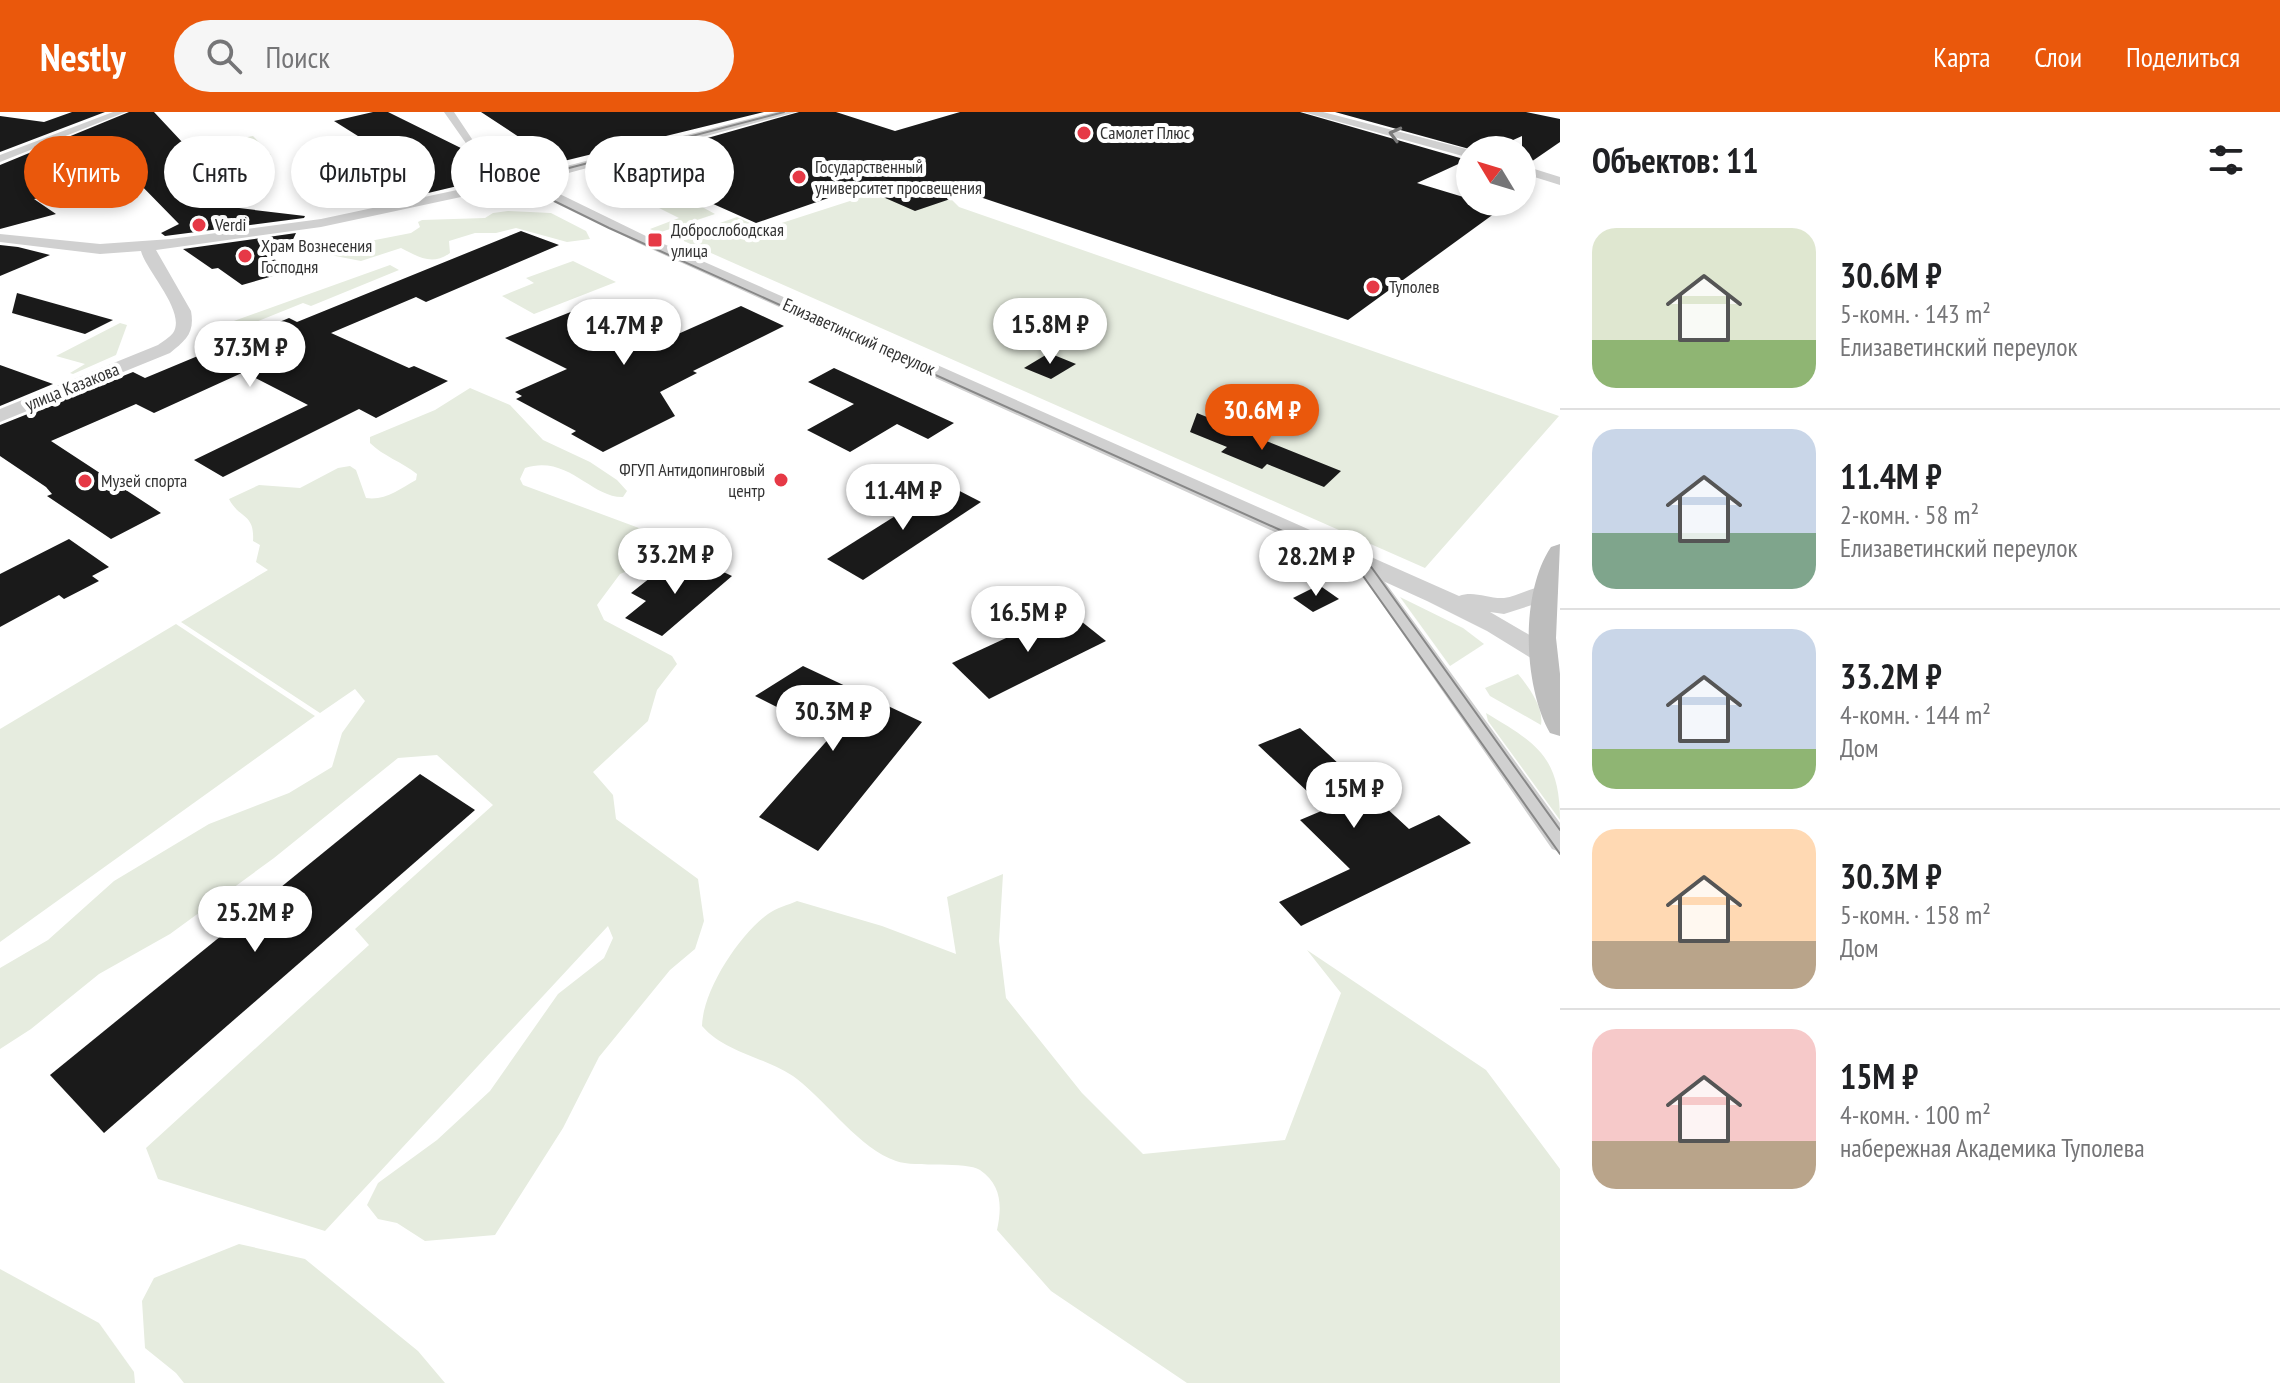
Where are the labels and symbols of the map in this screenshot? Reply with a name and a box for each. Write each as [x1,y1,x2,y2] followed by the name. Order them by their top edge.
[1100,121,1191,144] place label: Самолет Плюс
[1075,124,1093,142] marker: Самолет Плюс
[1388,126,1402,143] one-way arrow
[1456,136,1536,216] north arrow
[815,155,982,199] place label: Государственный университет просвещения
[790,168,808,186] marker: Государственный университет просвещения
[214,213,247,236] place label: Verdi
[190,216,208,234] marker: Verdi
[671,218,784,262] place label: Доброслободская улица
[646,231,664,249] marker: Доброслободская улица
[261,234,372,278] place label: Храм Вознесения Господня
[236,247,254,265] marker: Храм Вознесения Господня
[1389,275,1440,298] place label: Туполев
[1364,278,1382,296] marker: Туполев
[779,293,939,380] street label: Елизаветинский переулок
[976,298,1124,366] pin: 15.8M ₽
[550,299,698,367] pin: 14.7M ₽
[176,321,324,389] pin: 37.3M ₽
[21,357,122,416] street label: улица Казакова
[1188,384,1336,452] pin: 30.6M ₽
[619,458,765,502] place label: ФГУП Антидопинговый центр
[829,464,977,532] pin: 11.4M ₽
[101,469,187,492] place label: Музей спорта
[772,471,790,489] marker: ФГУП Антидопинговый центр
[76,472,94,490] marker: Музей спорта
[601,528,749,596] pin: 33.2M ₽
[1242,530,1390,598] pin: 28.2M ₽
[954,586,1102,654] pin: 16.5M ₽
[759,685,907,753] pin: 30.3M ₽
[1298,762,1410,830] pin: 15M ₽
[181,886,329,954] pin: 25.2M ₽

